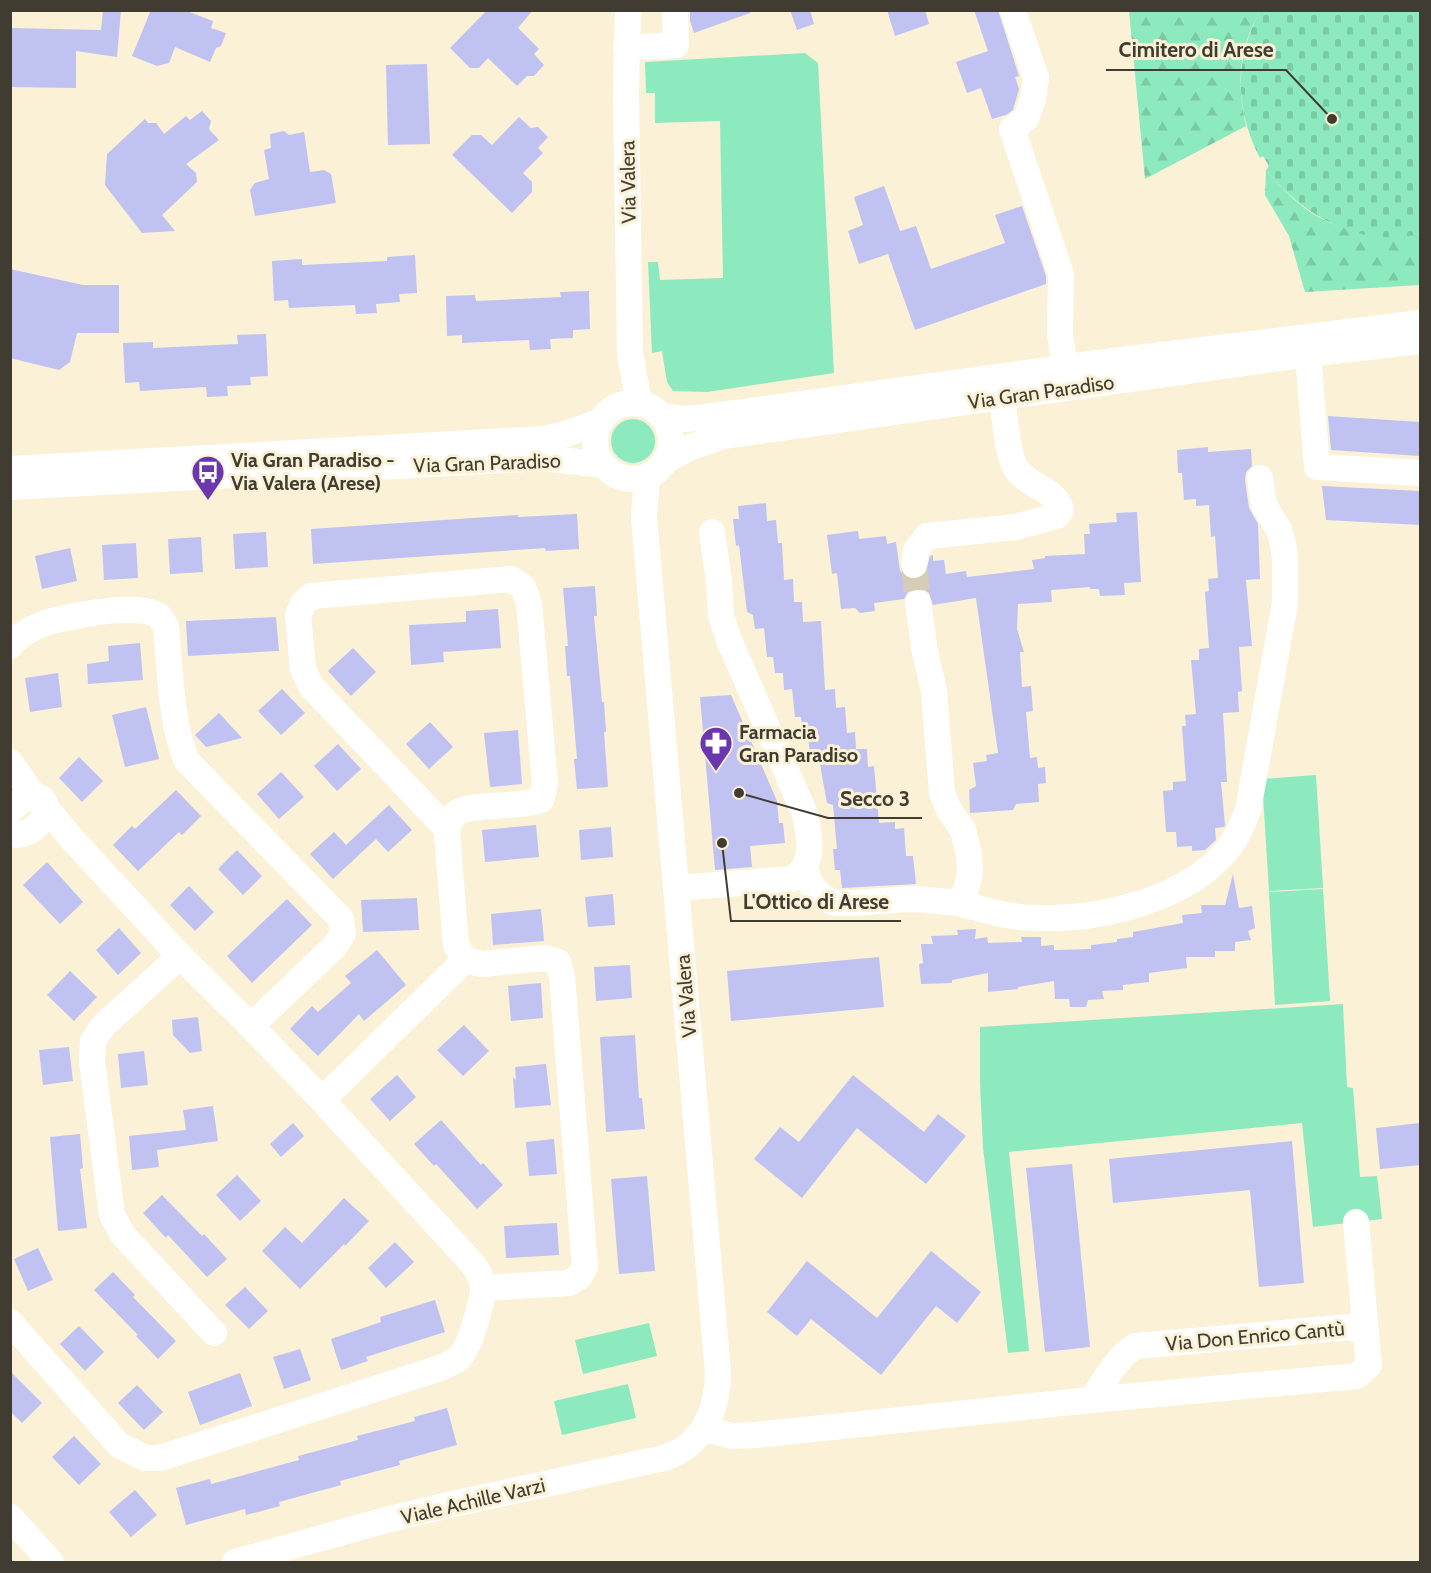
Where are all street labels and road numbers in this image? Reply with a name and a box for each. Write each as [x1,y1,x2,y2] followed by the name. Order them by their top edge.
[615,140,641,224] street label: Via Valera
[966,370,1116,414] street label: Via Gran Paradiso
[413,448,561,478] street label: Via Gran Paradiso
[670,953,702,1038] street label: Via Valera
[1164,1316,1346,1356] street label: Via Don Enrico Cantù
[398,1473,548,1529] street label: Viale Achille Varzi

